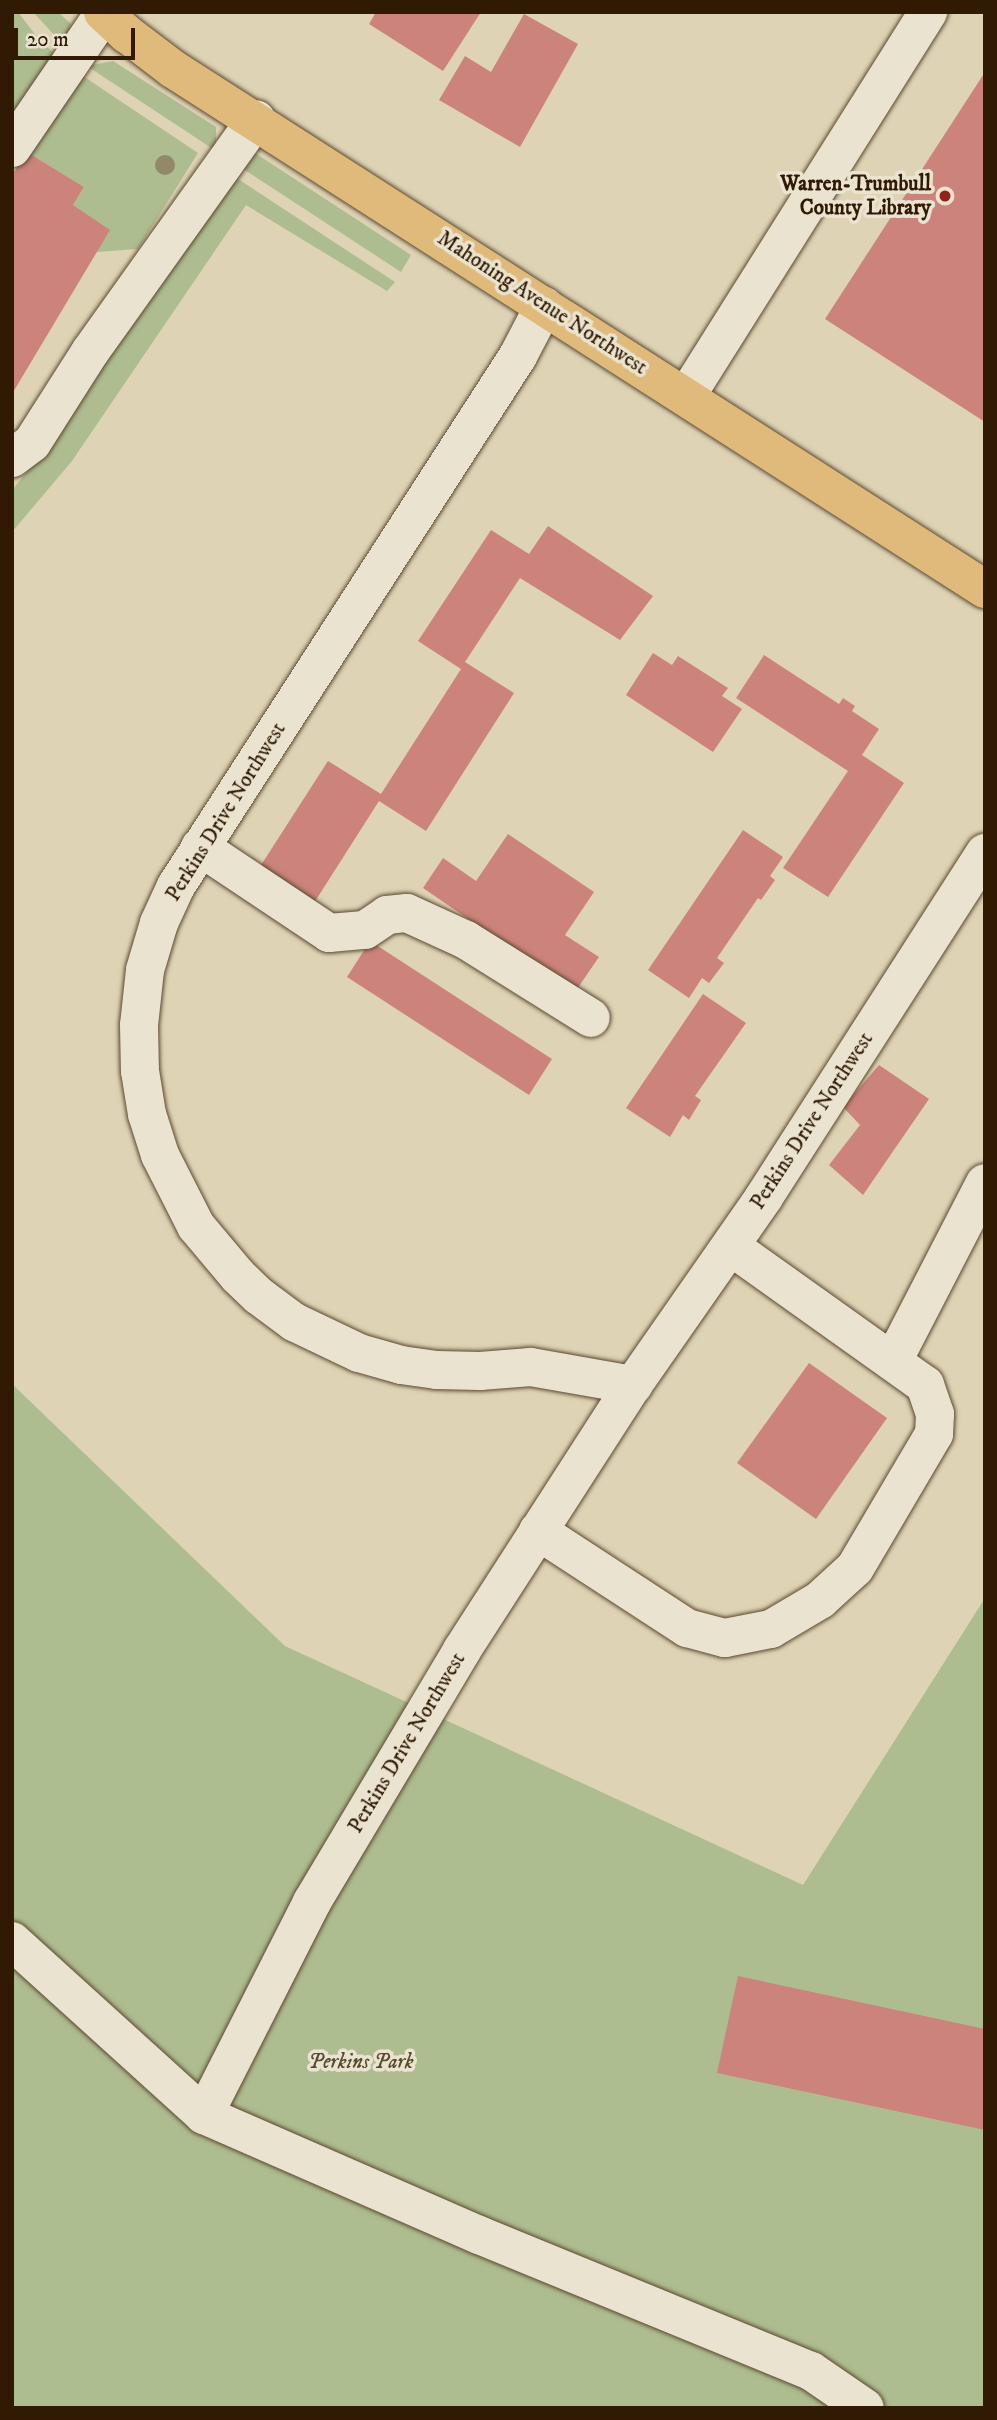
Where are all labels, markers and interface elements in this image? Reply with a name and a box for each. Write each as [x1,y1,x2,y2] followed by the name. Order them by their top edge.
[18,14,138,58] scale bar
[27,27,69,53] text: 20 m
[780,171,931,221] place label: Warren-Trumbull County Library
[937,188,953,204] marker: Warren-Trumbull County Library
[433,226,651,380] street label: Mahoning Avenue Northwest
[161,718,291,906] street label: Perkins Drive Northwest
[745,1028,879,1214] street label: Perkins Drive Northwest
[343,1648,471,1838] street label: Perkins Drive Northwest
[308,2049,414,2075] park label: Perkins Park

